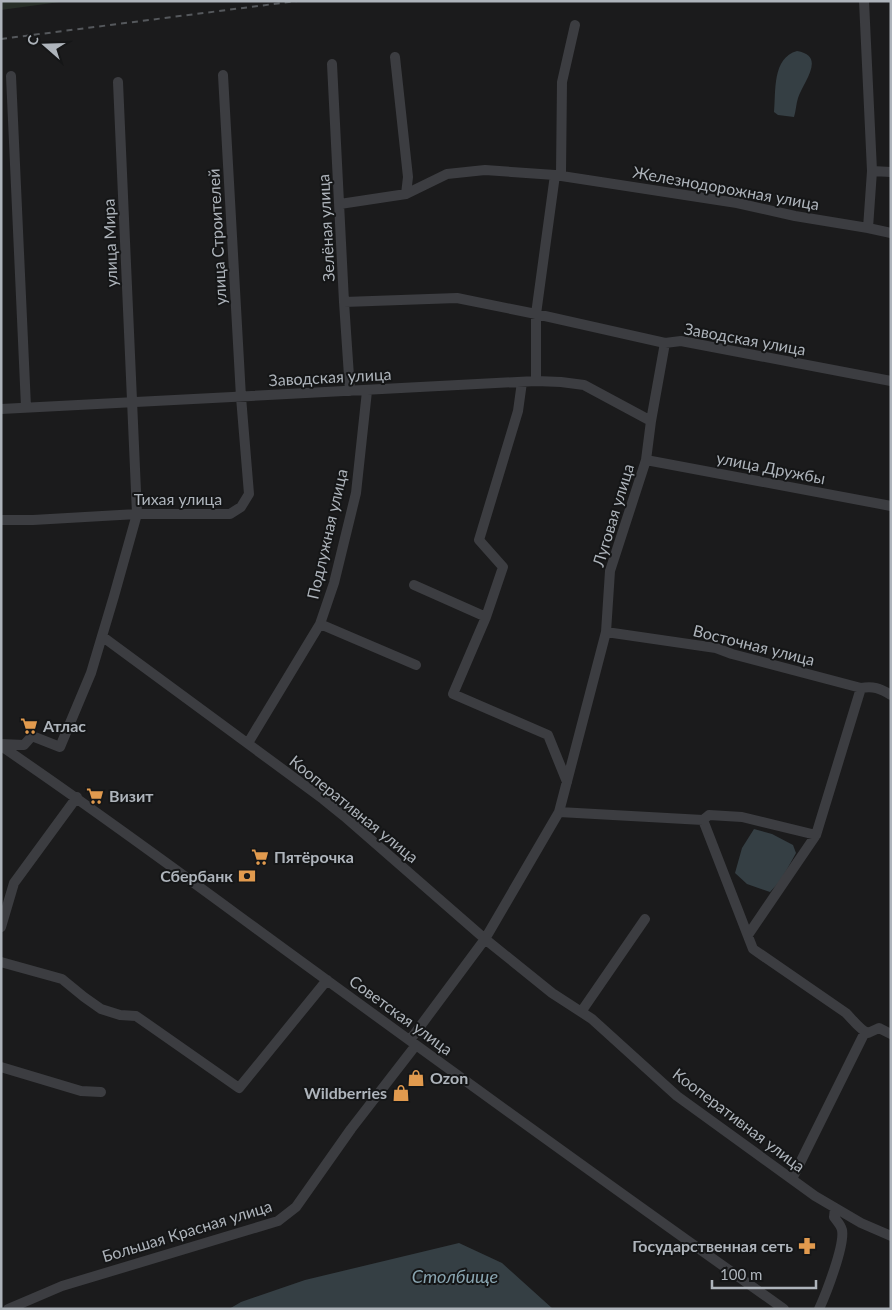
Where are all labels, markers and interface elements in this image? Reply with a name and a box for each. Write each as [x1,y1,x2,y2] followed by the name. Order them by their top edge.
[20,20,70,70] north arrow
[23,32,42,48] text: С
[631,162,821,213] street label: Железнодорожная улица
[203,168,230,306] street label: улица Строителей
[313,174,338,282] street label: Зелёная улица
[98,198,121,288] street label: улица Мира
[683,318,807,359] street label: Заводская улица
[268,364,392,389] street label: Заводская улица
[715,448,827,487] street label: улица Дружбы
[588,461,637,570] street label: Луговая улица
[302,467,351,601] street label: Подлужная улица
[134,489,222,508] street label: Тихая улица
[691,620,817,669] street label: Восточная улица
[19,716,39,736] supermarket icon: Атлас
[42,716,86,735] place label: Атлас
[286,751,423,866] street label: Кооперативная улица
[85,786,105,806] supermarket icon: Визит
[109,786,154,805] place label: Визит
[250,847,270,867] supermarket icon: Пятёрочка
[274,847,354,866] place label: Пятёрочка
[160,866,233,885] place label: Сбербанк
[237,866,257,886] bank icon: Сбербанк
[346,971,457,1058] street label: Советская улица
[670,1064,809,1175] street label: Кооперативная улица
[406,1068,426,1088] shop icon: Ozon
[430,1068,468,1087] place label: Ozon
[304,1083,387,1102] place label: Wildberries
[391,1083,411,1103] shop icon: Wildberries
[100,1196,274,1265] street label: Большая Красная улица
[632,1236,793,1255] place label: Государственная сеть
[797,1236,817,1256] pharmacy icon: Государственная сеть
[712,1258,816,1290] scale bar
[412,1265,498,1287] water label: Столбище
[720,1265,762,1283] text: 100 m

